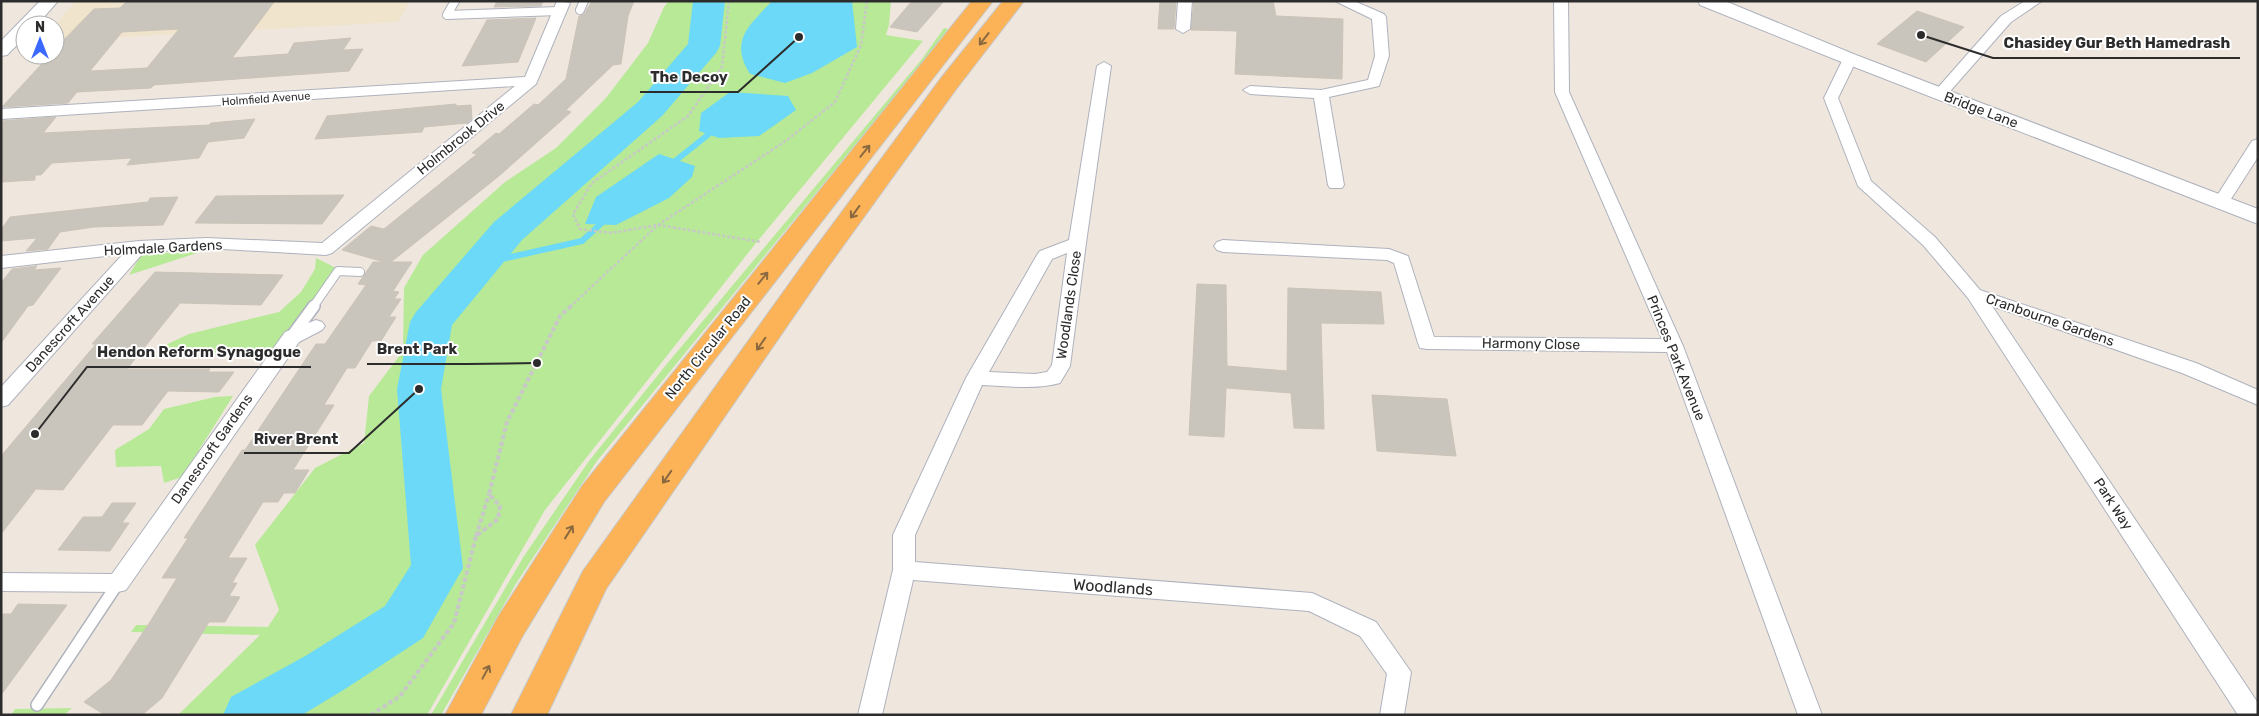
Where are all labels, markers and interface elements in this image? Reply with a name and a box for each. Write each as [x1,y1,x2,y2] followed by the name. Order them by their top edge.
[15,15,65,65] north arrow
[35,19,45,36] text: N
[1993,28,2240,58] callout: Chasidey Gur Beth Hamedrash
[978,33,989,46] one-way arrow
[2004,34,2230,52] text: Chasidey Gur Beth Hamedrash
[640,62,738,92] callout: The Decoy
[650,68,728,86] text: The Decoy
[1942,88,2021,132] street label: Bridge Lane
[221,89,311,109] street label: Holmfield Avenue
[414,97,508,178] street label: Holmbrook Drive
[859,145,870,158] one-way arrow
[850,205,860,219] one-way arrow
[103,236,223,260] street label: Holmdale Gardens
[1053,249,1085,360] street label: Woodlands Close
[22,272,118,376] street label: Danescroft Avenue
[758,272,769,285] one-way arrow
[1983,290,2117,350] street label: Cranbourne Gardens
[661,293,755,403] street label: North Circular Road
[1643,293,1709,423] street label: Princes Park Avenue
[367,334,467,364] callout: Brent Park
[1482,335,1580,353] street label: Harmony Close
[87,337,311,367] callout: Hendon Reform Synagogue
[756,337,766,351] one-way arrow
[377,340,457,358] text: Brent Park
[97,343,301,361] text: Hendon Reform Synagogue
[168,391,256,507] street label: Danescroft Gardens
[244,423,349,453] callout: River Brent
[254,430,338,448] text: River Brent
[662,470,672,484] one-way arrow
[2090,475,2136,533] street label: Park Way
[564,526,574,540] one-way arrow
[1072,575,1154,599] street label: Woodlands
[481,664,491,679] one-way arrow

